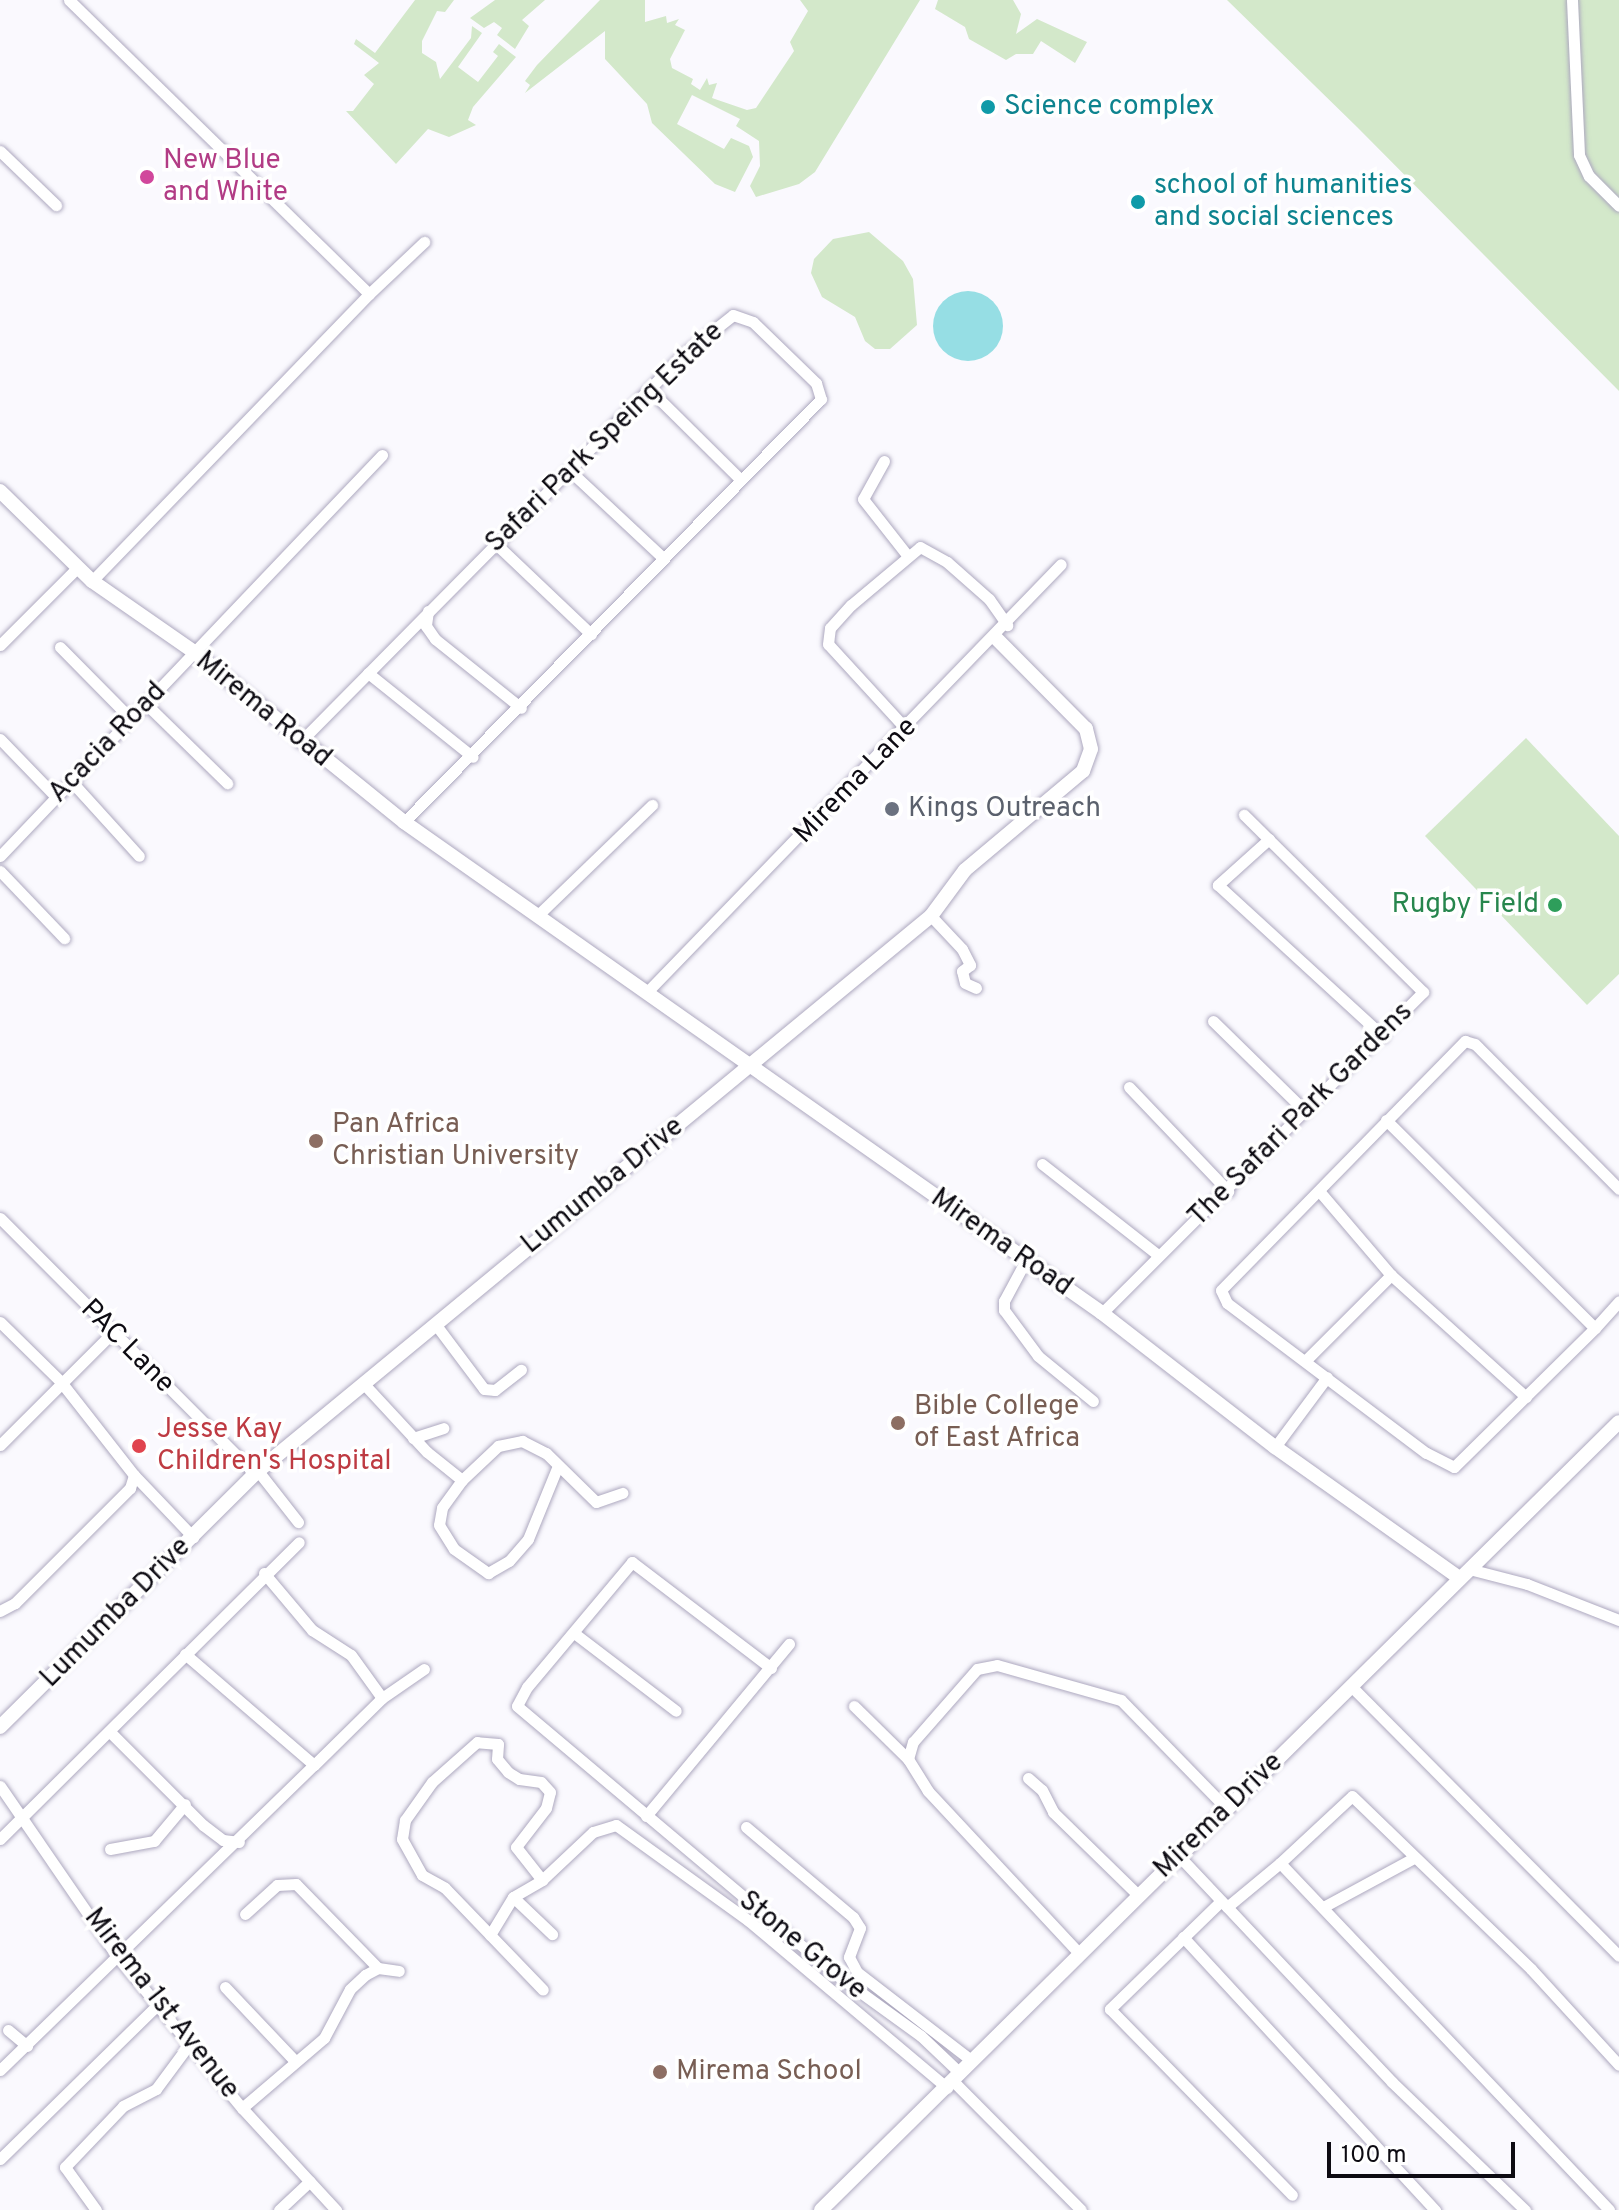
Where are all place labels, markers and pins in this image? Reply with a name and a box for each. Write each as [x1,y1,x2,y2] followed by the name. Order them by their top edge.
[1004,90,1214,124] place label: Science complex
[979,98,997,116] marker: Science complex
[163,144,288,210] place label: New Blue and White
[138,168,156,186] marker: New Blue and White
[1154,169,1413,235] place label: school of humanities and social sciences
[1129,193,1147,211] marker: school of humanities and social sciences
[908,792,1101,826] place label: Kings Outreach
[883,800,901,818] marker: Kings Outreach
[1391,888,1539,922] place label: Rugby Field
[1546,896,1564,914] marker: Rugby Field
[332,1108,579,1174] place label: Pan Africa Christian University
[307,1132,325,1150] marker: Pan Africa Christian University
[914,1390,1081,1456] place label: Bible College of East Africa
[157,1413,391,1479] place label: Jesse Kay Children's Hospital
[889,1414,907,1432] marker: Bible College of East Africa
[128,1435,150,1457] marker: Jesse Kay Children's Hospital
[676,2055,862,2089] place label: Mirema School
[651,2063,669,2081] marker: Mirema School

